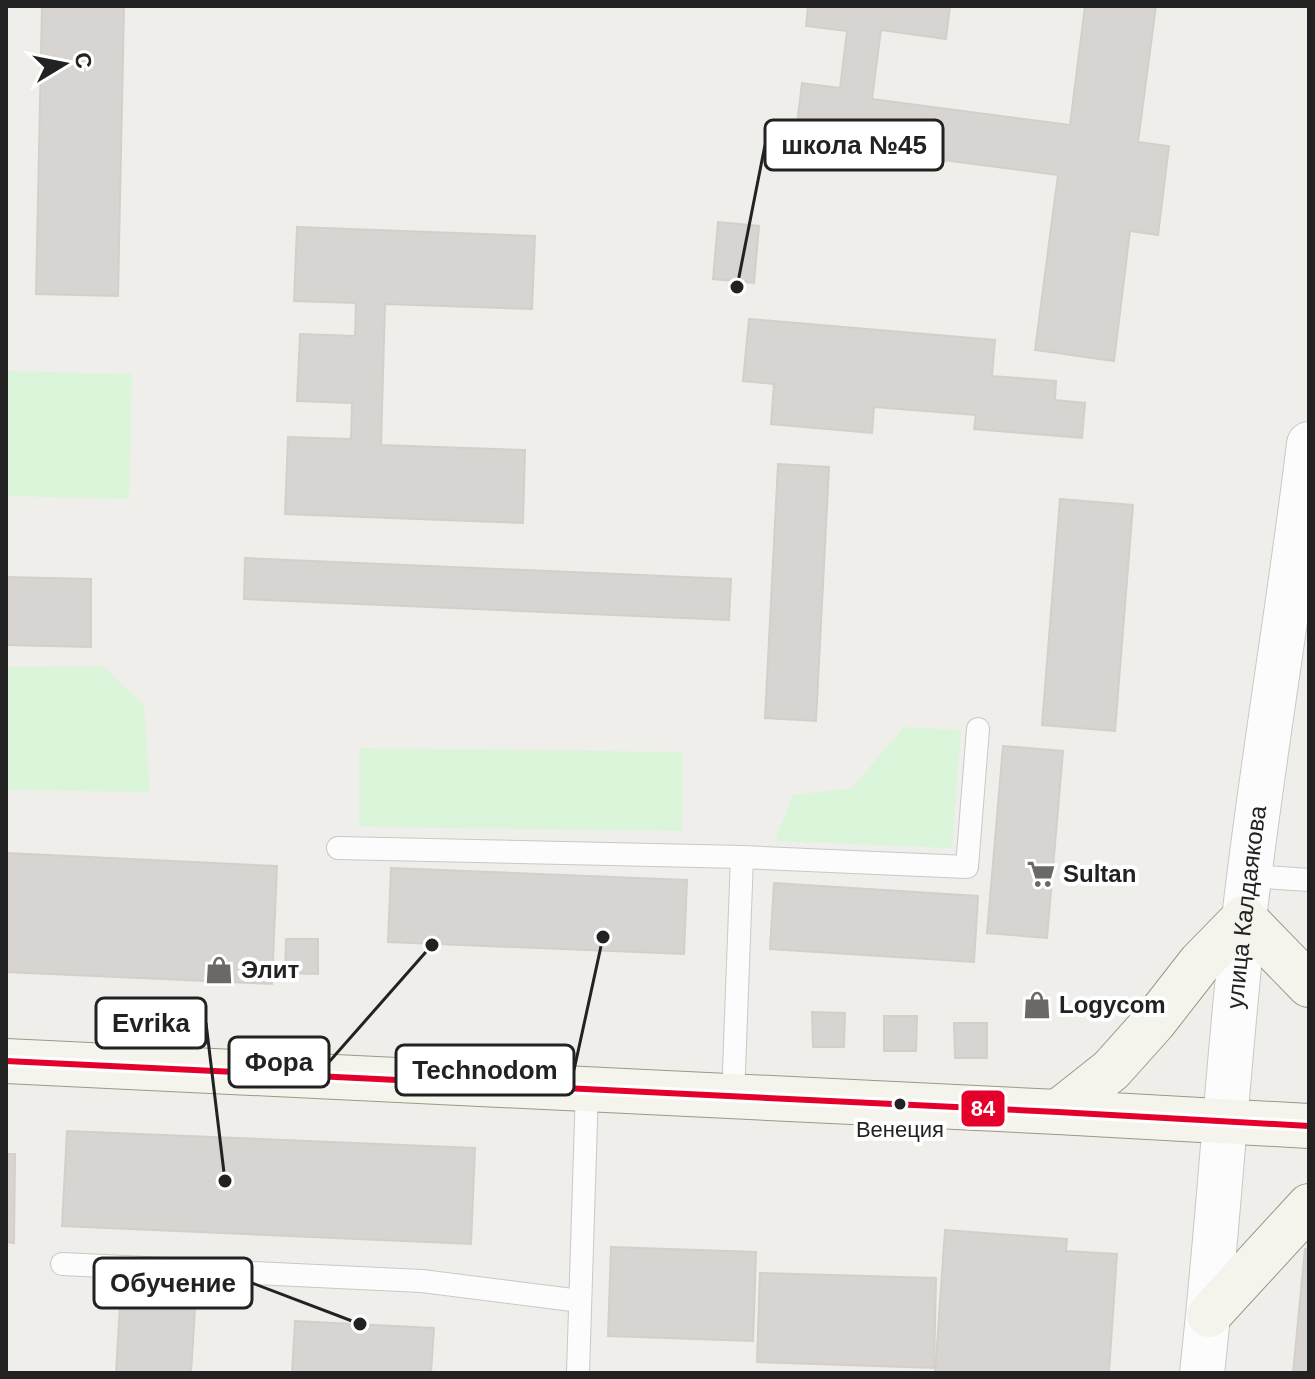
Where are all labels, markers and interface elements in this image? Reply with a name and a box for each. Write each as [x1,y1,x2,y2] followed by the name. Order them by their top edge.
[24,24,104,104] north arrow
[70,51,97,71] text: С
[765,120,943,170] callout: школа №45
[781,130,927,160] text: школа №45
[1221,803,1271,1010] street label: улица Калдаякова
[1026,859,1056,889] supermarket icon: Sultan
[1063,860,1136,887] place label: Sultan
[204,955,234,985] shop icon: Элит
[241,956,299,983] place label: Элит
[1022,990,1052,1020] shop icon: Logycom
[1059,991,1166,1018] place label: Logycom
[96,998,206,1048] callout: Evrika
[112,1008,191,1038] text: Evrika
[229,1037,329,1087] callout: Фора
[396,1045,574,1095] callout: Technodom
[245,1047,314,1077] text: Фора
[412,1055,558,1085] text: Technodom
[960,1089,1006,1128] line badge: 84
[892,1096,908,1112] marker: Венеция
[971,1096,996,1121] text: 84
[856,1117,944,1142] place label: Венеция
[94,1258,252,1308] callout: Обучение
[110,1268,236,1298] text: Обучение

